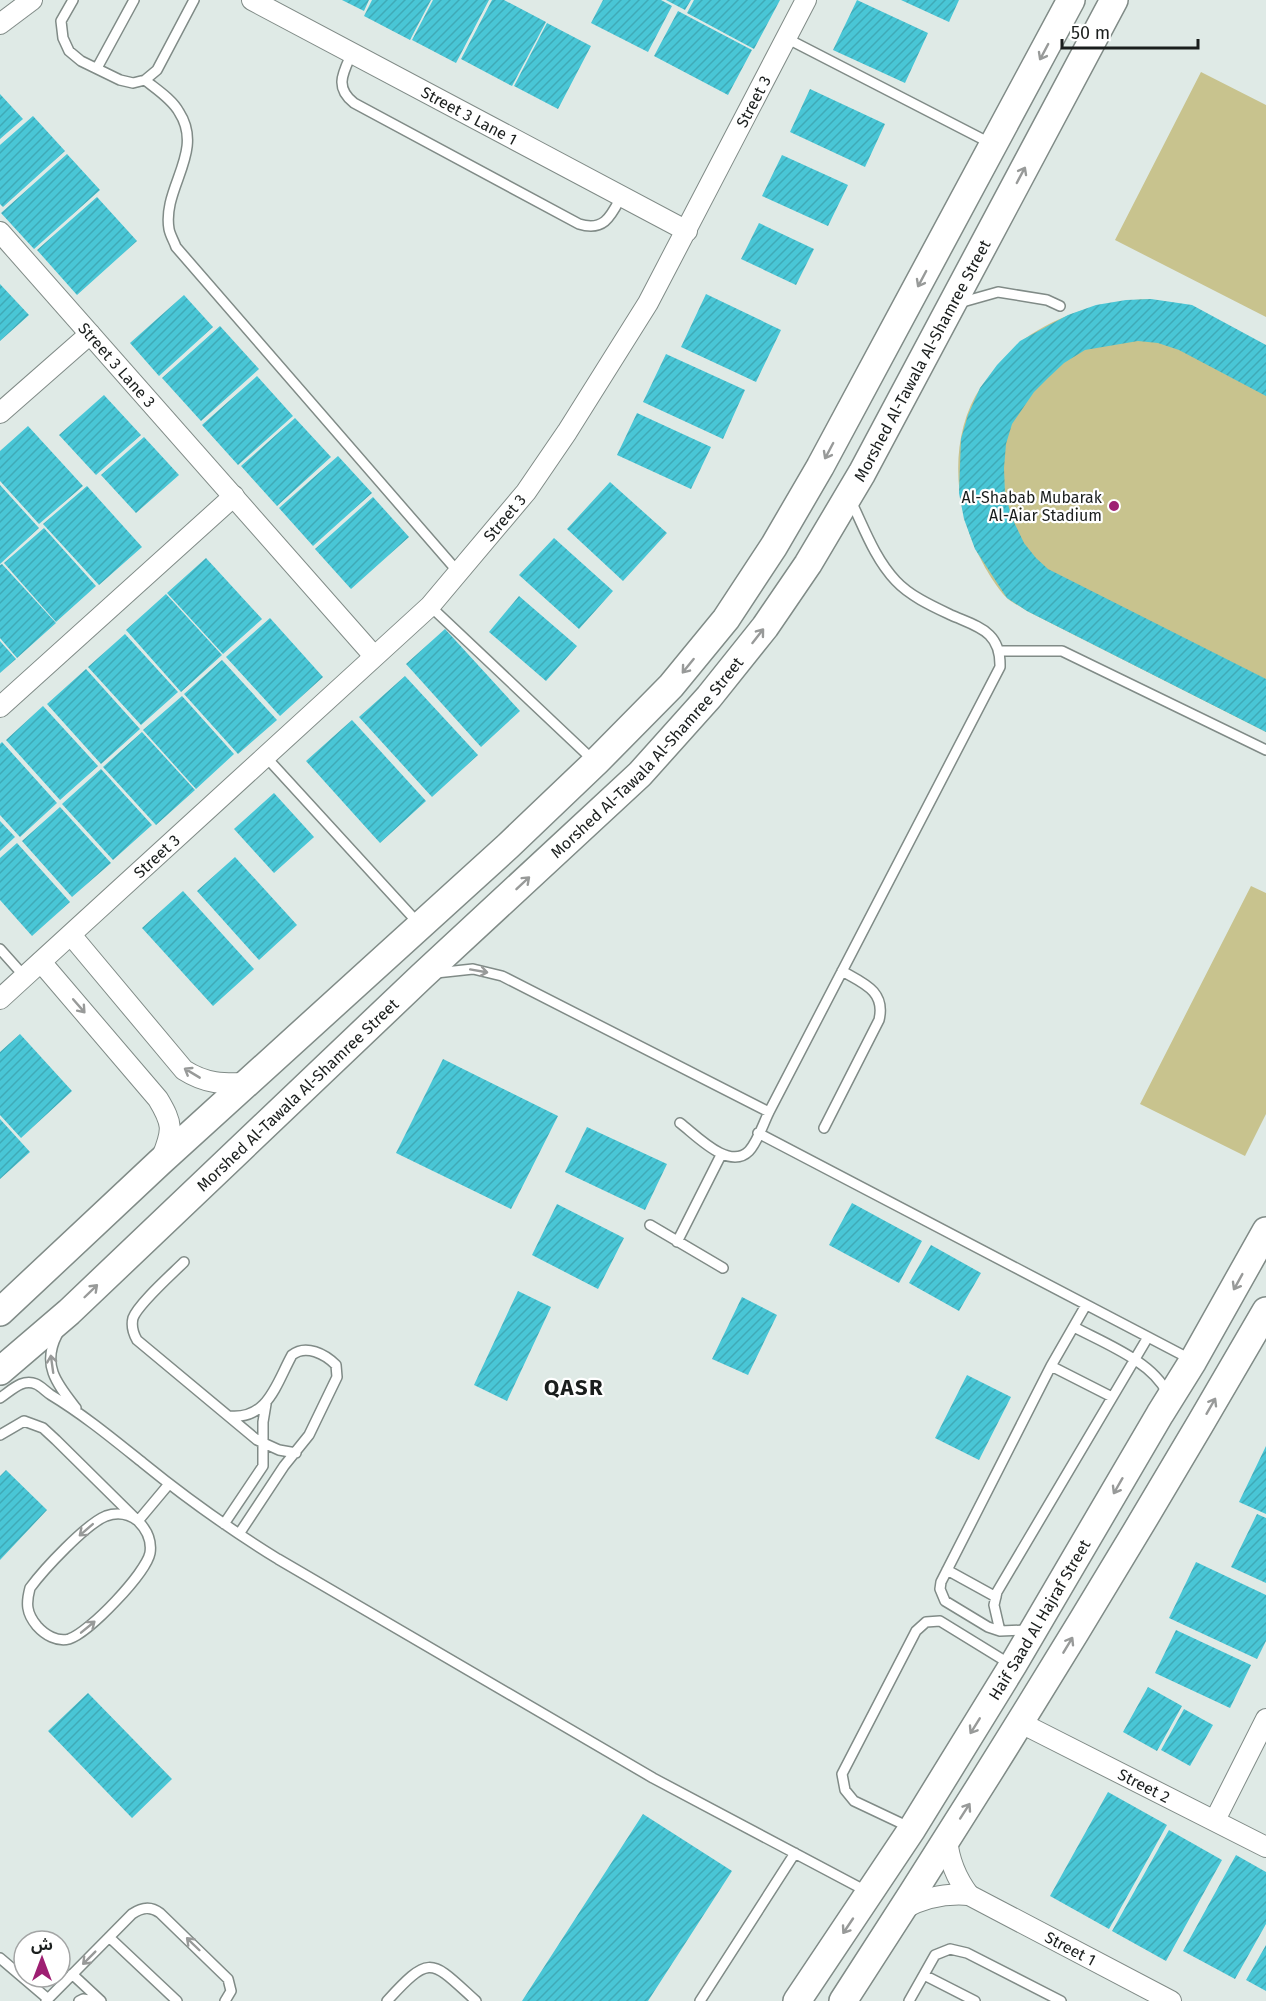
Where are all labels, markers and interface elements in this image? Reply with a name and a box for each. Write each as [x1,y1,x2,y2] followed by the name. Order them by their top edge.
[1062,12,1198,50] scale bar
[1071,22,1110,44] text: 50 m
[1038,43,1050,60] one-way arrow
[732,72,775,131] street label: Street 3
[418,83,520,149] street label: Street 3 Lane 1
[1015,167,1027,184] one-way arrow
[850,236,995,485] street label: Morshed Al-Tawala Al-Shamree Street
[916,270,928,287] one-way arrow
[74,319,159,411] street label: Street 3 Lane 3
[823,441,834,459] one-way arrow
[962,488,1103,525] place label: Al-Shabab Mubarak Al-Aiar Stadium
[480,491,530,545] street label: Street 3
[1107,499,1121,513] marker: Al-Shabab Mubarak Al-Aiar Stadium
[752,628,765,644] one-way arrow
[547,653,747,862] street label: Morshed Al-Tawala Al-Shamree Street
[681,658,694,674] one-way arrow
[130,831,184,882] street label: Street 3
[515,876,530,890] one-way arrow
[469,966,489,977] one-way arrow
[193,995,403,1195] street label: Morshed Al-Tawala Al-Shamree Street
[73,998,86,1014] one-way arrow
[184,1067,201,1079] one-way arrow
[1231,1273,1243,1290] one-way arrow
[83,1284,98,1298] one-way arrow
[47,1355,58,1375] one-way arrow
[544,1374,604,1401] district label: QASR
[1206,1397,1218,1414] one-way arrow
[1111,1477,1123,1494] one-way arrow
[79,1523,94,1537] one-way arrow
[985,1536,1095,1704] street label: Haif Saad Al Hajraf Street
[80,1620,96,1633] one-way arrow
[1063,1637,1075,1654] one-way arrow
[969,1717,981,1734] one-way arrow
[1115,1765,1173,1807] street label: Street 2
[959,1802,972,1819] one-way arrow
[842,1917,854,1934] one-way arrow
[1042,1928,1099,1970] street label: Street 1
[12,1929,72,1989] north arrow
[31,1935,53,1954] text: ش
[185,1936,200,1951] one-way arrow
[81,1950,96,1965] one-way arrow

